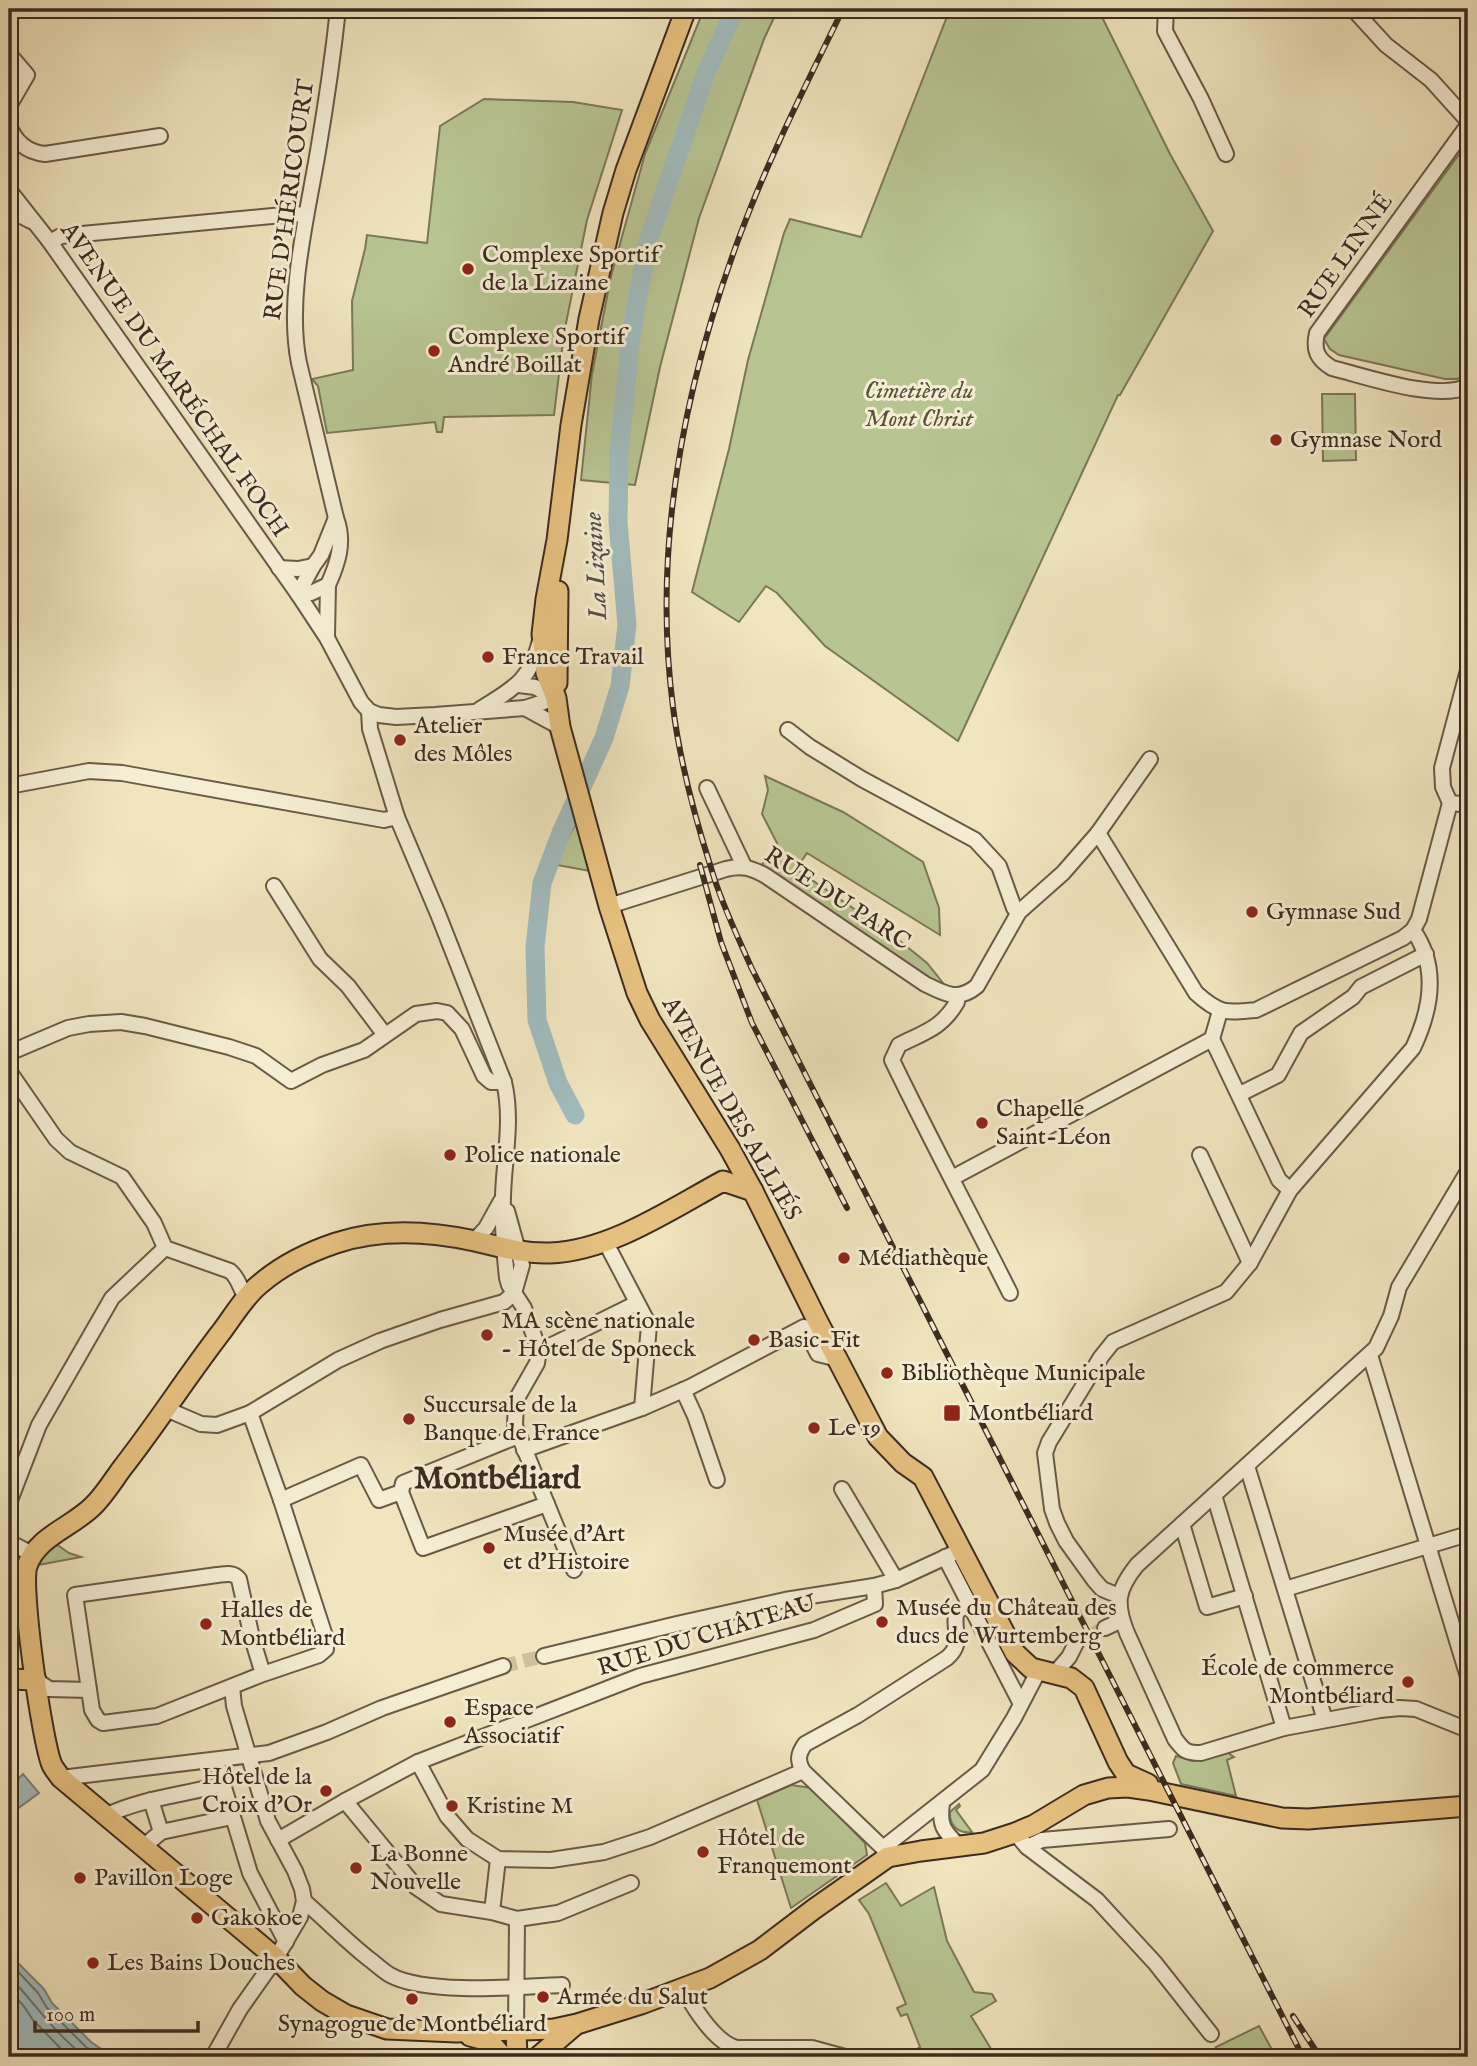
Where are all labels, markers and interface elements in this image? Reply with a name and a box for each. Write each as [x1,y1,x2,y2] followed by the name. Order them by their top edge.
[258,77,322,323] street label: RUE D'HÉRICOURT
[1292,188,1400,324] street label: RUE LINNÉ
[52,216,295,544] street label: AVENUE DU MARÉCHAL FOCH
[482,240,663,299] place label: Complexe Sportif de la Lizaine
[460,261,476,277] marker: Complexe Sportif de la Lizaine
[447,322,629,381] place label: Complexe Sportif André Boillat
[426,343,442,359] marker: Complexe Sportif André Boillat
[864,376,974,435] park label: Cimetière du Mont Christ
[1290,425,1442,456] place label: Gymnase Nord
[1268,432,1284,448] marker: Gymnase Nord
[577,511,615,622] water label: La Lizaine
[502,642,644,673] place label: France Travail
[480,649,496,665] marker: France Travail
[413,711,513,770] place label: Atelier des Môles
[392,732,408,748] marker: Atelier des Môles
[758,840,916,958] street label: RUE DU PARC
[1266,897,1401,928] place label: Gymnase Sud
[1244,904,1260,920] marker: Gymnase Sud
[654,991,808,1226] street label: AVENUE DES ALLIÉS
[996,1094,1111,1153] place label: Chapelle Saint-Léon
[974,1115,990,1131] marker: Chapelle Saint-Léon
[464,1140,621,1171] place label: Police nationale
[442,1147,458,1163] marker: Police nationale
[858,1243,988,1274] place label: Médiathèque
[836,1250,852,1266] marker: Médiathèque
[501,1306,696,1365] place label: MA scène nationale - Hôtel de Sponeck
[768,1325,860,1356] place label: Basic-Fit
[479,1327,495,1343] marker: MA scène nationale - Hôtel de Sponeck
[746,1332,762,1348] marker: Basic-Fit
[901,1358,1146,1389] place label: Bibliothèque Municipale
[879,1365,895,1381] marker: Bibliothèque Municipale
[423,1390,600,1449] place label: Succursale de la Banque de France
[968,1398,1093,1429] place label: Montbéliard
[942,1403,962,1423] marker: Montbéliard
[401,1411,417,1427] marker: Succursale de la Banque de France
[828,1413,881,1444] place label: Le 19
[806,1420,822,1436] marker: Le 19
[414,1459,581,1500] district label: Montbéliard
[503,1519,630,1578] place label: Musée d'Art et d'Histoire
[481,1540,497,1556] marker: Musée d'Art et d'Histoire
[594,1588,821,1684] street label: RUE DU CHÂTEAU
[896,1593,1117,1652] place label: Musée du Château des ducs de Wurtemberg
[220,1595,345,1654] place label: Halles de Montbéliard
[874,1614,890,1630] marker: Musée du Château des ducs de Wurtemberg
[198,1616,214,1632] marker: Halles de Montbéliard
[1201,1653,1394,1712] place label: École de commerce Montbéliard
[1400,1674,1416,1690] marker: École de commerce Montbéliard
[463,1693,565,1752] place label: Espace Associatif
[442,1714,458,1730] marker: Espace Associatif
[202,1762,313,1821] place label: Hôtel de la Croix d'Or
[318,1783,334,1799] marker: Hôtel de la Croix d'Or
[466,1791,573,1822] place label: Kristine M
[444,1798,460,1814] marker: Kristine M
[717,1823,851,1882] place label: Hôtel de Franquemont
[370,1839,468,1898] place label: La Bonne Nouvelle
[695,1844,711,1860] marker: Hôtel de Franquemont
[348,1860,364,1876] marker: La Bonne Nouvelle
[94,1863,233,1894] place label: Pavillon Loge
[72,1870,88,1886] marker: Pavillon Loge
[211,1903,303,1934] place label: Gakokoe
[189,1910,205,1926] marker: Gakokoe
[107,1948,295,1979] place label: Les Bains Douches
[85,1955,101,1971] marker: Les Bains Douches
[556,1982,708,2013] place label: Armée du Salut
[35,1989,198,2033] scale bar
[535,1989,551,2005] marker: Armée du Salut
[404,1991,420,2007] marker: Synagogue de Montbéliard
[46,2002,95,2029] text: 100 m
[278,2009,546,2040] place label: Synagogue de Montbéliard

